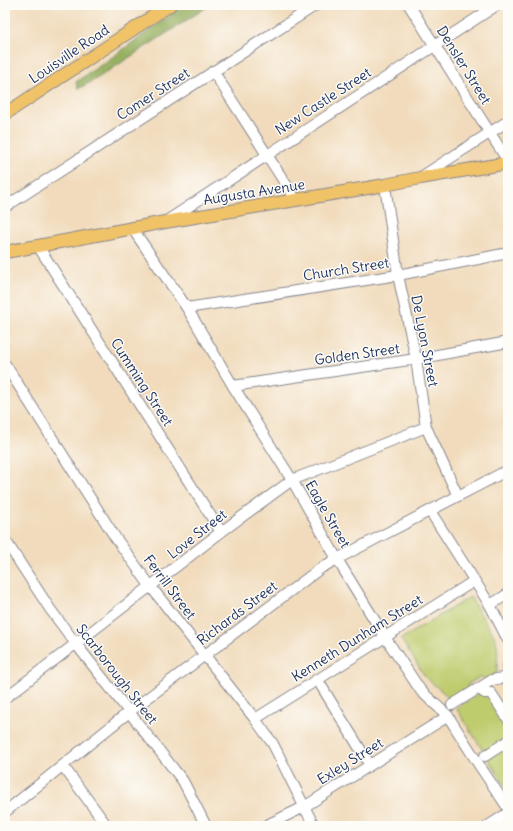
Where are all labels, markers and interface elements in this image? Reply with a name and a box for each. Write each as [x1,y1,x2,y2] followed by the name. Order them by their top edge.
[25,21,113,87] street label: Louisville Road
[433,22,495,108] street label: Densler Street
[272,63,375,139] street label: New Castle Street
[113,64,193,124] street label: Comer Street
[202,175,306,209] street label: Augusta Avenue
[302,253,391,285] street label: Church Street
[407,294,443,389] street label: De Lyon Street
[107,335,177,430] street label: Cumming Street
[313,339,401,369] street label: Golden Street
[301,477,355,551] street label: Eagle Street
[164,505,230,563] street label: Love Street
[140,551,200,623] street label: Ferrill Street
[193,577,281,649] street label: Richards Street
[288,590,426,686] street label: Kenneth Dunham Street
[72,620,162,728] street label: Scarborough Street
[314,734,387,788] street label: Exley Street

